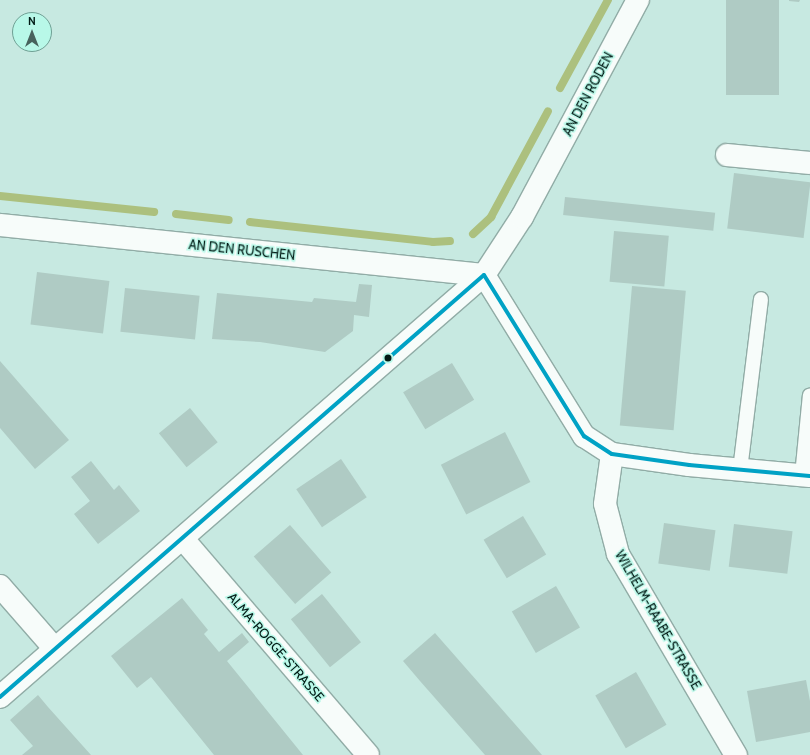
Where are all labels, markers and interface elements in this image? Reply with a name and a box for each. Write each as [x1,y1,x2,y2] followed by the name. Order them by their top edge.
[12,12,52,52] north arrow
[28,14,36,28] text: N
[559,50,617,138] street label: AN DEN RODEN
[188,237,296,263] street label: AN DEN RUSCHEN
[383,353,393,363] unlabelled marker
[612,548,704,692] street label: WILHELM-RAABE-STRASSE
[224,589,328,705] street label: ALMA-ROGGE-STRASSE

